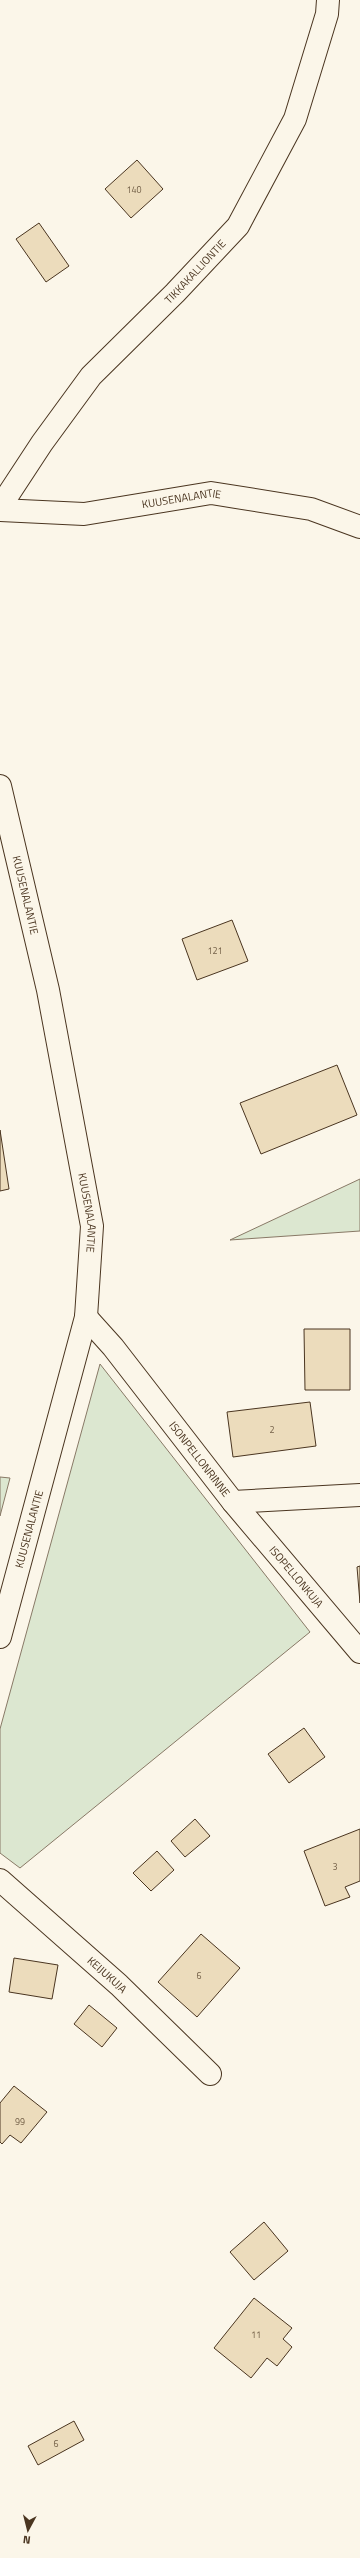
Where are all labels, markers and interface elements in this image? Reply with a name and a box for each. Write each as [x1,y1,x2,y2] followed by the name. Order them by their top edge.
[126,183,142,196] house number: 140
[161,236,229,307] street label: TIKKAKALLIONTIE
[141,485,223,512] street label: KUUSENALANTIE
[9,854,43,936] street label: KUUSENALANTIE
[207,944,223,957] house number: 121
[74,1172,100,1253] street label: KUUSENALANTIE
[165,1418,234,1500] street label: ISONPELLONRINNE
[269,1423,275,1436] house number: 2
[11,1488,47,1570] street label: KUUSENALANTIE
[265,1542,327,1612] street label: ISOPELLONKUJA
[332,1860,338,1873] house number: 3
[84,1953,131,1997] street label: KEIJUKUJA
[196,1969,202,1982] house number: 6
[15,2115,25,2128] house number: 99
[251,2328,261,2341] house number: 11
[53,2437,59,2450] house number: 6
[8,2510,48,2550] north arrow
[22,2532,32,2548] text: N

